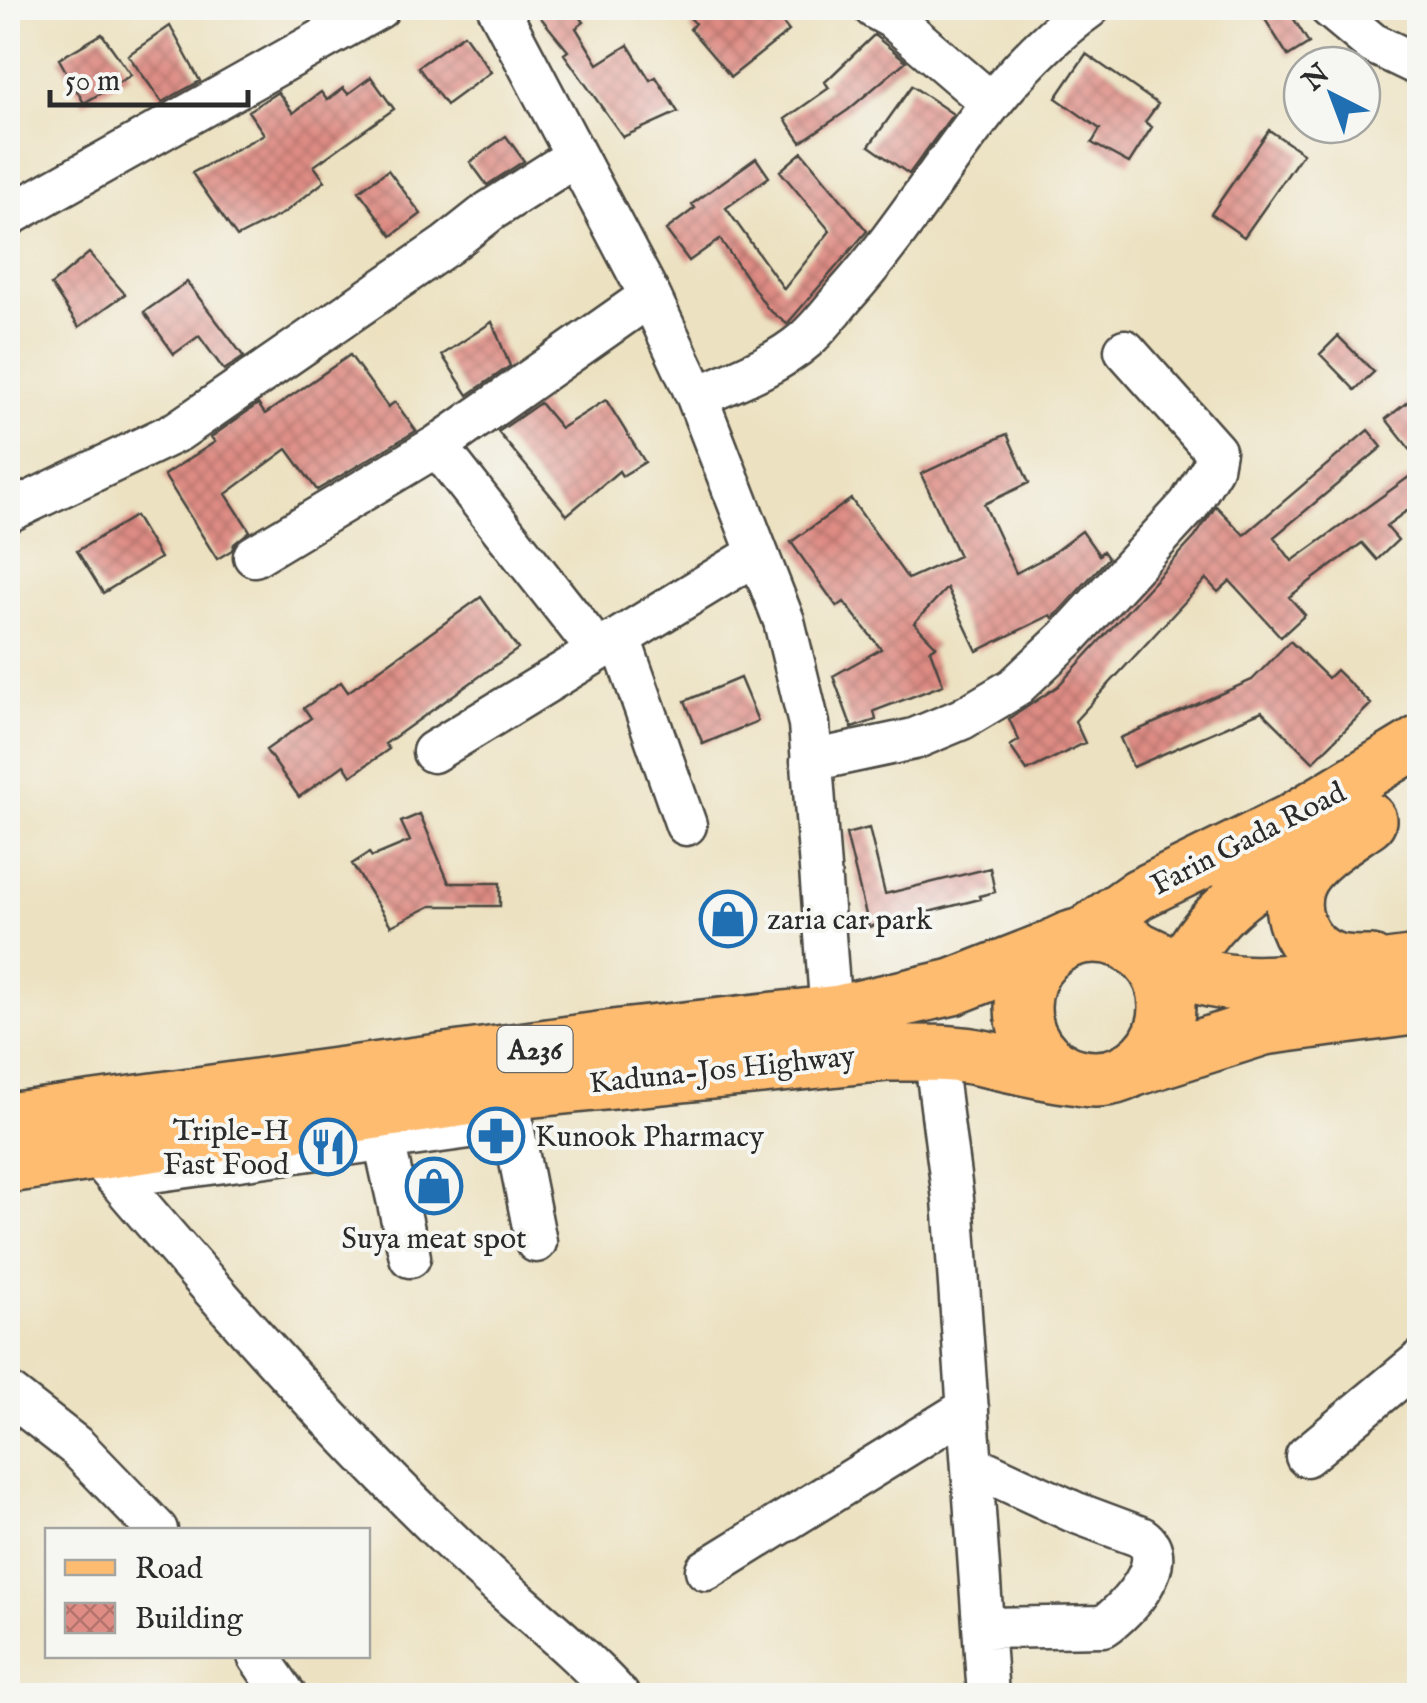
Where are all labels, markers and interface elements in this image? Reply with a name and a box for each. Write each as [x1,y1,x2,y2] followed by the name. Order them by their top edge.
[50,45,248,107] scale bar
[1282,45,1382,145] north arrow
[1295,57,1338,100] text: N
[65,63,120,101] text: 50 m
[1145,774,1353,905] street label: Farin Gada Road
[698,889,758,949] shop icon: zaria car park
[767,902,933,940] place label: zaria car park
[498,1026,572,1072] road number: A236
[588,1038,857,1104] street label: Kaduna-Jos Highway
[466,1106,526,1166] pharmacy icon: Kunook Pharmacy
[163,1113,290,1185] place label: Triple-H Fast Food
[298,1117,358,1177] restaurant icon: Triple-H Fast Food
[535,1119,764,1157] place label: Kunook Pharmacy
[404,1156,464,1216] shop icon: Suya meat spot
[342,1221,526,1259] place label: Suya meat spot
[45,1528,370,1658] legend
[135,1551,204,1589] text: Road
[135,1601,244,1639] text: Building

